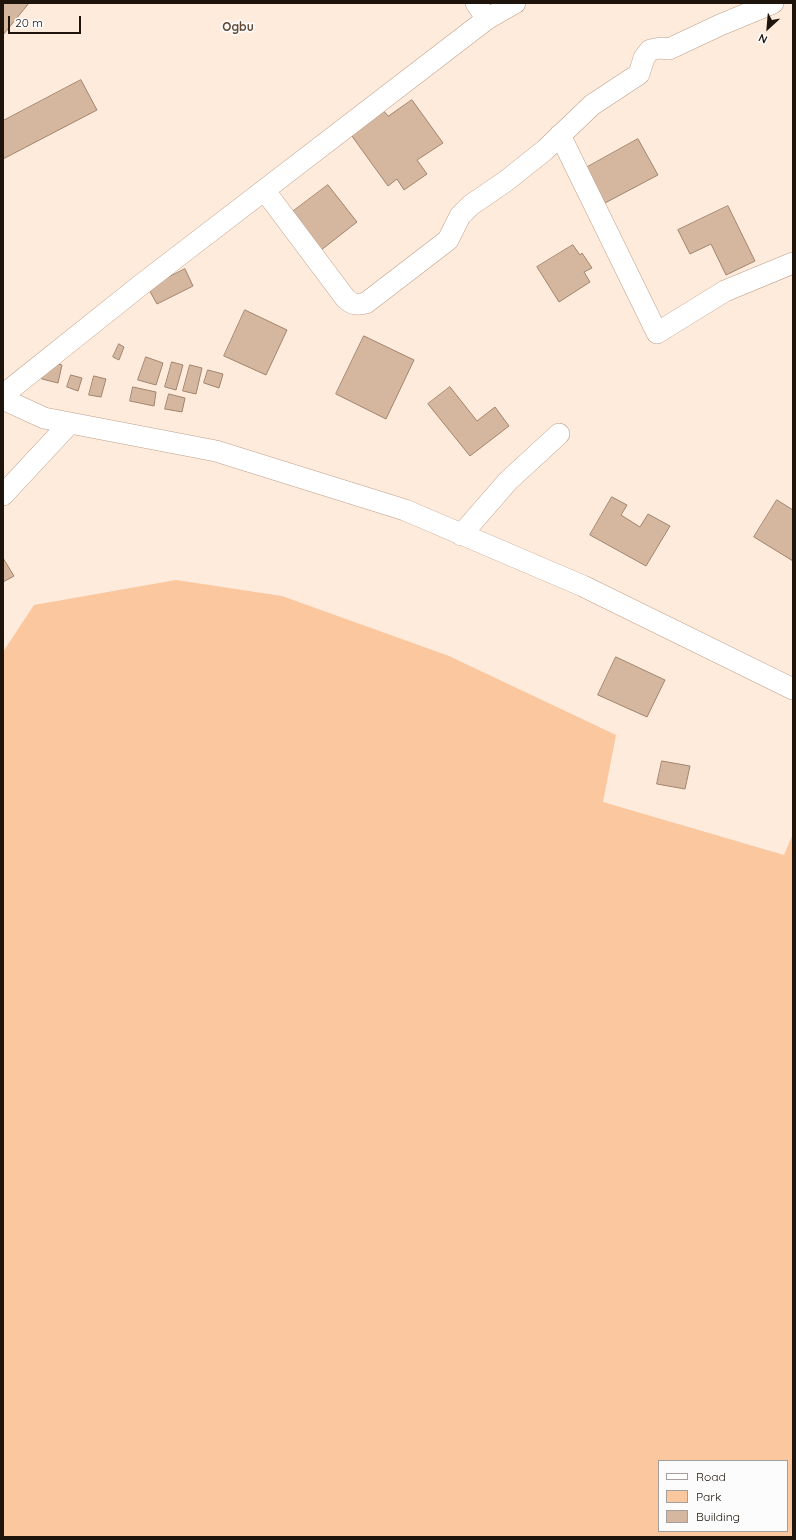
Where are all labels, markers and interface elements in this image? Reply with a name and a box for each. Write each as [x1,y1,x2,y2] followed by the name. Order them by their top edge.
[10,8,83,34] scale bar
[748,8,788,48] north arrow
[15,15,43,30] text: 20 m
[222,20,254,34] district label: Ogbu
[756,31,769,47] text: N
[658,1460,788,1532] legend
[696,1469,726,1484] text: Road
[696,1489,721,1504] text: Park
[696,1509,740,1524] text: Building

